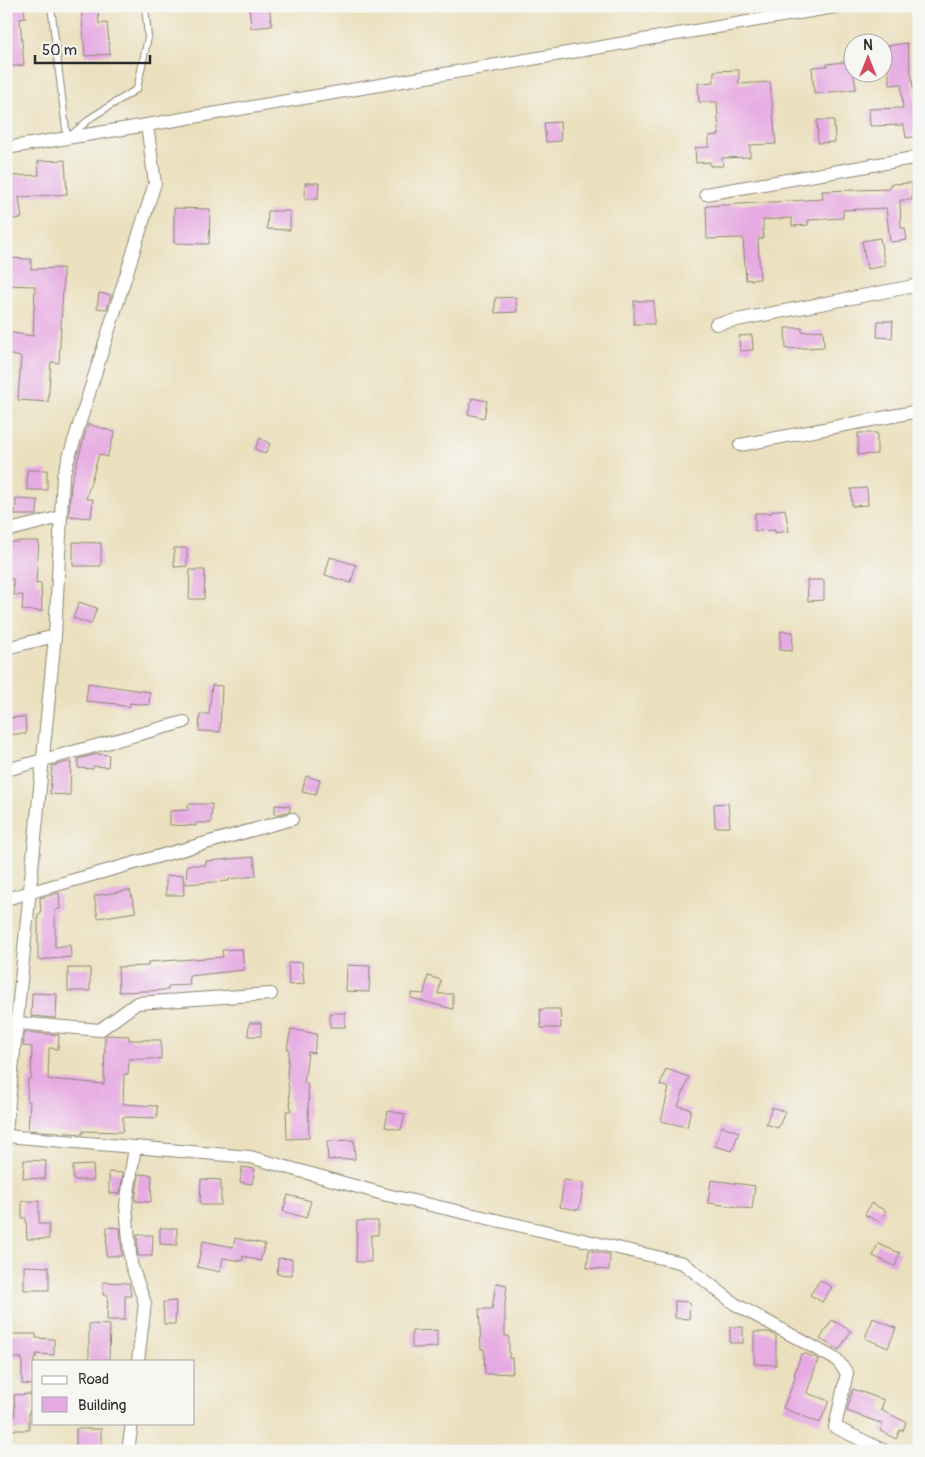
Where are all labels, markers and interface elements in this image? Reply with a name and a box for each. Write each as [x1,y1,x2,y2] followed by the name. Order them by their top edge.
[35,32,150,64] scale bar
[842,32,892,82] north arrow
[863,37,873,54] text: N
[42,41,77,60] text: 50 m
[32,1360,195,1424] legend
[78,1370,109,1389] text: Road
[78,1396,126,1415] text: Building

